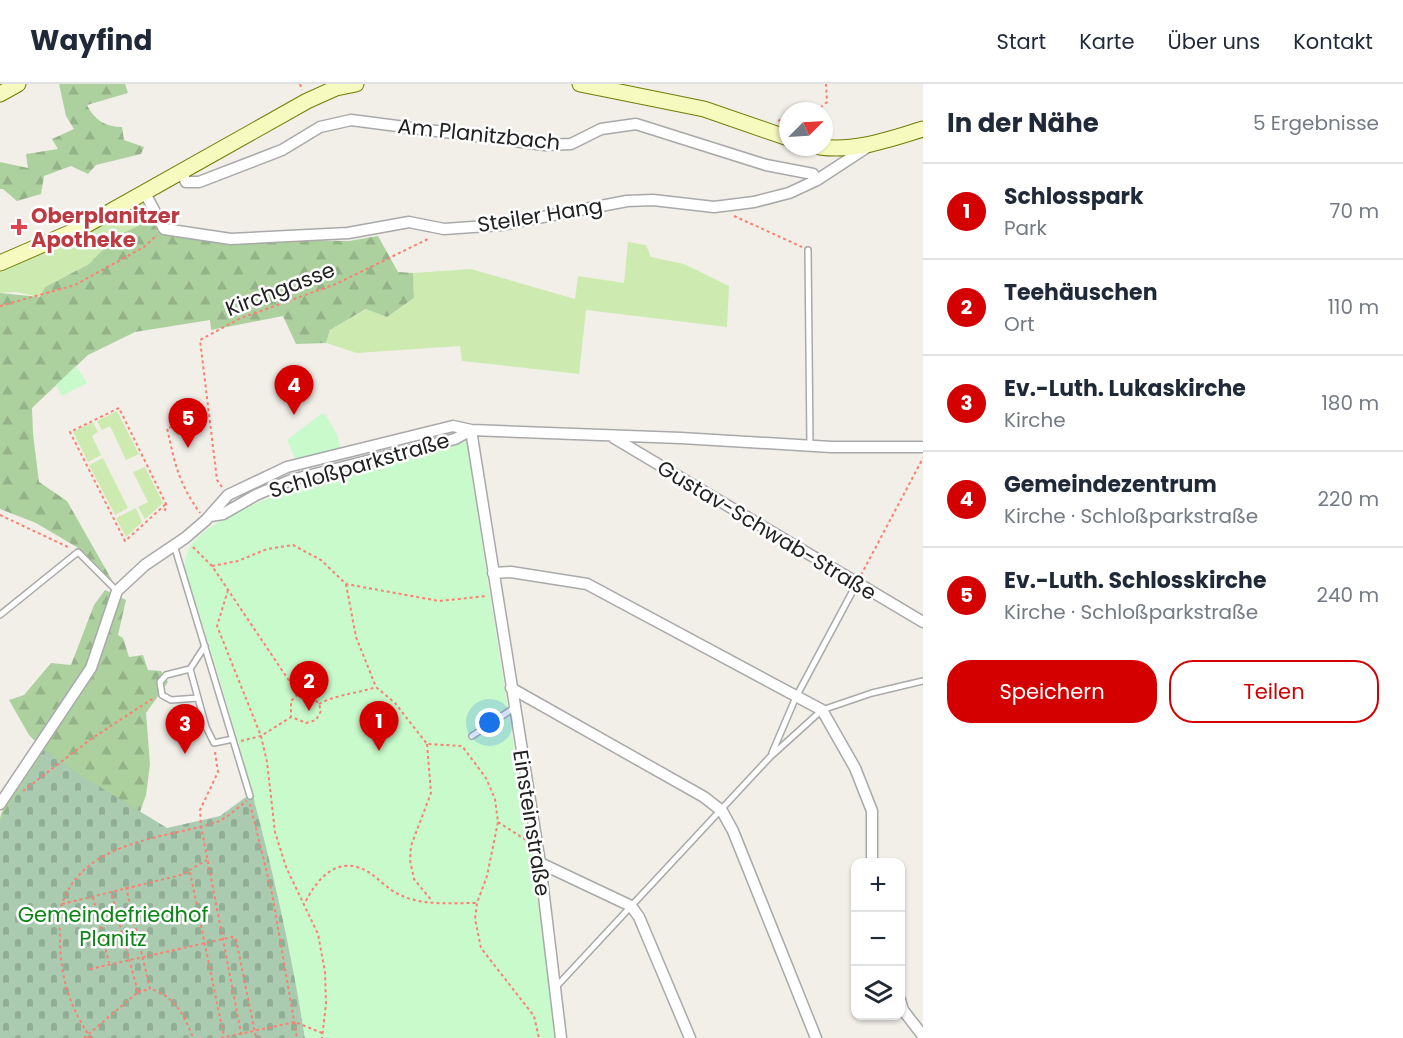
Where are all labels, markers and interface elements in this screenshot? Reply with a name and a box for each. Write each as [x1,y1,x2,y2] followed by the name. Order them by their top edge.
[30,21,152,60] text: Wayfind
[997,27,1046,56] text: Start
[1079,27,1135,56] text: Karte
[1168,27,1260,56] text: Über uns
[1293,27,1373,56] text: Kontakt
[779,102,833,156] north arrow
[947,105,1099,141] text: In der Nähe
[1253,109,1379,137] text: 5 Ergebnisse
[396,111,562,157] street label: Am Planitzbach
[1004,181,1144,212] text: Schlosspark
[475,191,605,239] street label: Steiler Hang
[963,197,970,225] text: 1
[1330,197,1379,225] text: 70 m
[31,201,180,254] place label: Oberplanitzer Apotheke
[1004,214,1047,242] text: Park
[12,220,26,234] marker: Oberplanitzer Apotheke
[221,255,339,323] street label: Kirchgasse
[1004,277,1158,308] text: Teehäuschen
[961,293,972,321] text: 2
[1328,293,1379,321] text: 110 m
[1004,310,1034,338] text: Ort
[274,366,314,415] pin: 4
[1004,373,1246,404] text: Ev.-Luth. Lukaskirche
[960,389,973,417] text: 3
[1321,389,1379,417] text: 180 m
[168,398,207,448] pin: 5
[1004,406,1066,434] text: Kirche
[265,425,453,505] street label: Schloßparkstraße
[652,453,882,607] street label: Gustav-Schwab-Straße
[1004,469,1217,500] text: Gemeindezentrum
[960,485,973,513] text: 4
[1318,485,1379,513] text: 220 m
[1004,502,1258,530] text: Kirche · Schloßparkstraße
[1004,565,1267,596] text: Ev.-Luth. Schlosskirche
[960,581,973,609] text: 5
[1316,581,1379,609] text: 240 m
[1004,598,1258,626] text: Kirche · Schloßparkstraße
[947,660,1157,723] button: Speichern
[1169,660,1379,723] button: Teilen
[290,662,328,711] pin: 2
[360,702,398,751] pin: 1
[166,704,204,754] pin: 3
[475,708,504,737] your location
[506,748,558,898] street label: Einsteinstraße
[851,858,905,1020] map controls
[851,858,905,912] button: +
[18,900,208,953] park label: Gemeindefriedhof Planitz
[851,912,905,966] button: −
[851,966,905,1020] button: layers

